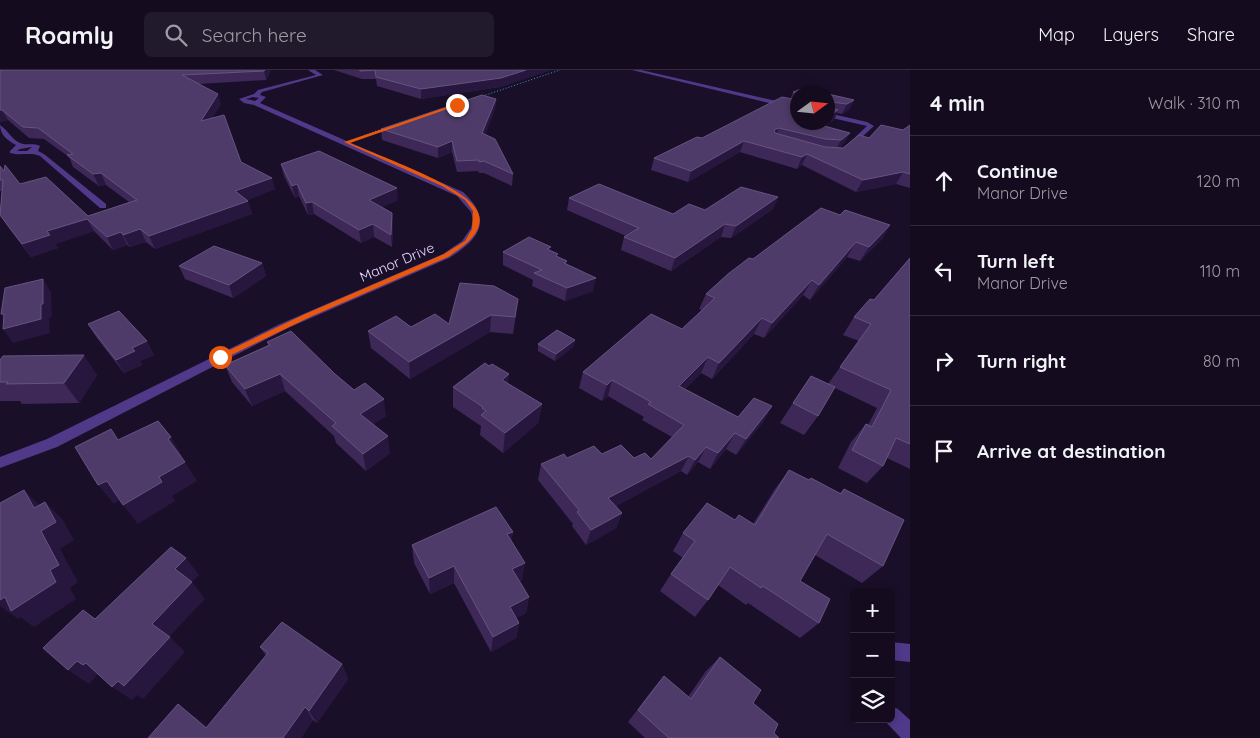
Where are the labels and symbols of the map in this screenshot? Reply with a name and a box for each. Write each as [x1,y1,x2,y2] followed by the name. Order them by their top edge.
[790,85,835,130] north arrow
[446,94,469,117] route end
[357,238,437,286] street label: Manor Drive
[209,346,232,369] route start

